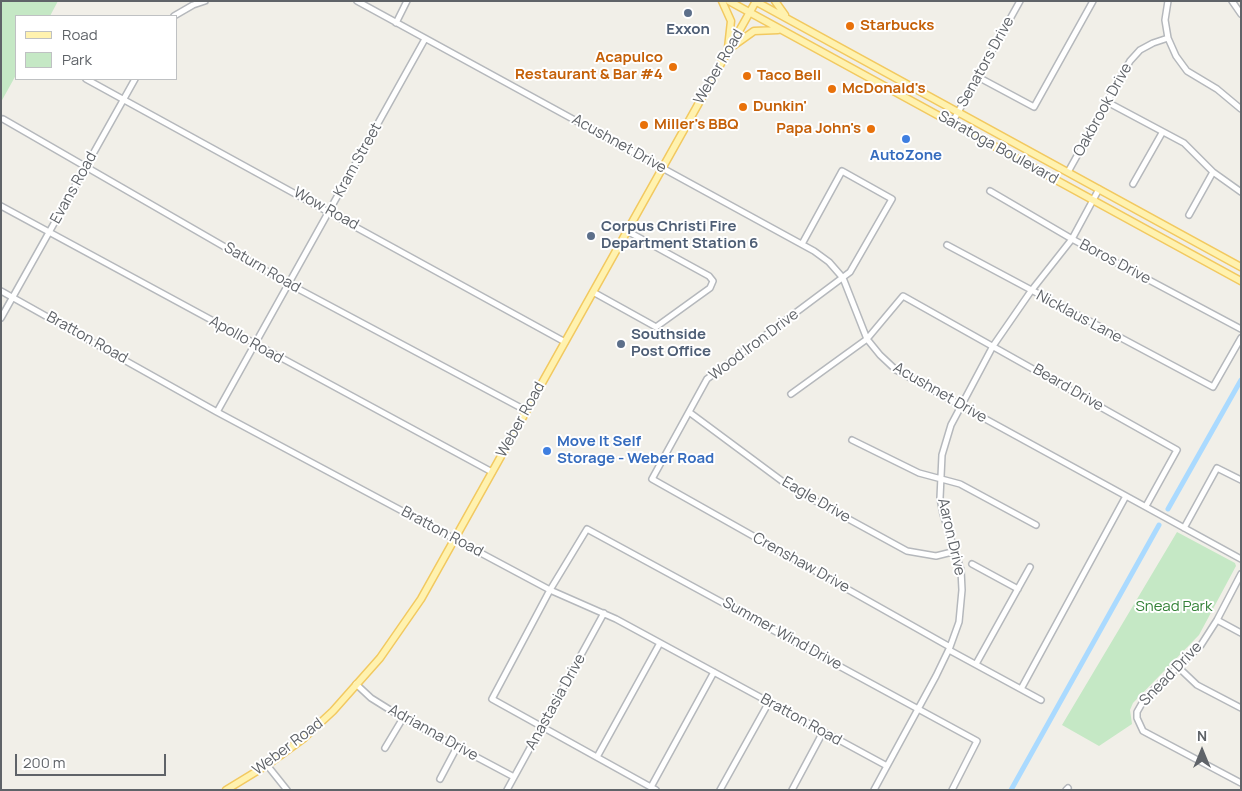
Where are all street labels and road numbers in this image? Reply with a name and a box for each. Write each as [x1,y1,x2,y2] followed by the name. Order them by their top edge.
[954,14,1018,110] street label: Senators Drive
[690,26,748,108] street label: Weber Road
[1070,60,1136,160] street label: Oakbrook Drive
[935,108,1061,188] street label: Saratoga Boulevard
[569,111,669,177] street label: Acushnet Drive
[330,120,386,200] street label: Kram Street
[47,149,101,227] street label: Evans Road
[290,184,362,234] street label: Wow Road
[1076,236,1154,288] street label: Boros Drive
[221,239,303,297] street label: Saturn Road
[1033,287,1125,347] street label: Nicklaus Lane
[706,306,802,384] street label: Wood Iron Drive
[43,308,131,368] street label: Bratton Road
[206,312,286,368] street label: Apollo Road
[890,359,990,427] street label: Acushnet Drive
[1030,361,1106,415] street label: Beard Drive
[493,379,549,461] street label: Weber Road
[779,473,853,527] street label: Eagle Drive
[933,497,969,577] street label: Aaron Drive
[398,503,486,561] street label: Bratton Road
[749,529,853,597] street label: Crenshaw Drive
[719,594,845,674] street label: Summer Wind Drive
[1136,638,1206,710] street label: Snead Drive
[522,651,590,753] street label: Anastasia Drive
[757,690,845,750] street label: Bratton Road
[385,701,481,765] street label: Adrianna Drive
[249,715,327,779] street label: Weber Road

